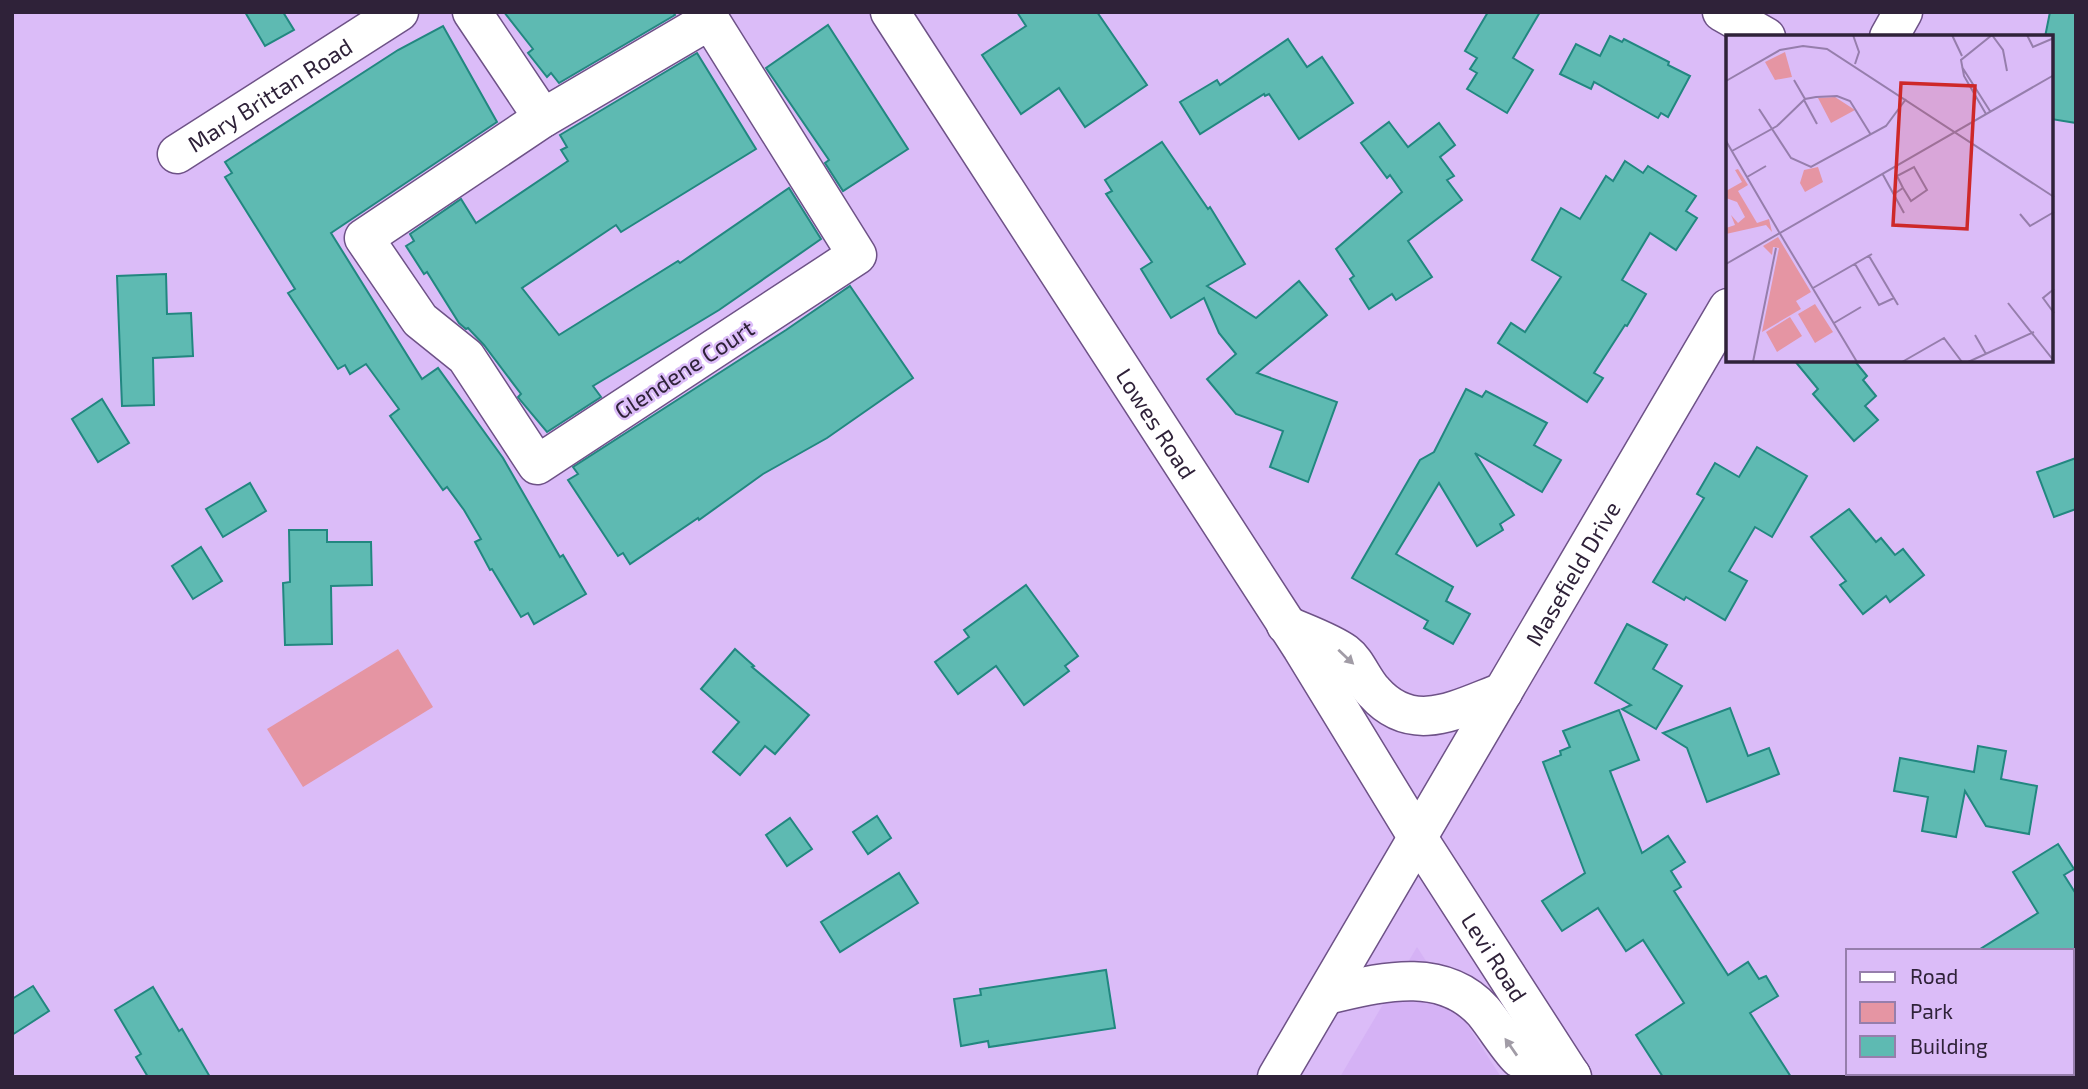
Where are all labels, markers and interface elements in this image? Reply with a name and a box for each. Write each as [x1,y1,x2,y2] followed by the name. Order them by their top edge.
[182,32,357,158] street label: Mary Brittan Road
[1726,35,2053,362] inset map
[609,313,759,424] street label: Glendene Court
[1110,363,1202,484] street label: Lowes Road
[1519,496,1626,651] street label: Masefield Drive
[1337,649,1354,666] one-way arrow
[1456,907,1534,1007] street label: Levi Road
[1846,949,2074,1075] legend
[1910,963,1958,988] text: Road
[1910,998,1953,1023] text: Park
[1910,1033,1988,1058] text: Building
[1504,1038,1518,1056] one-way arrow

